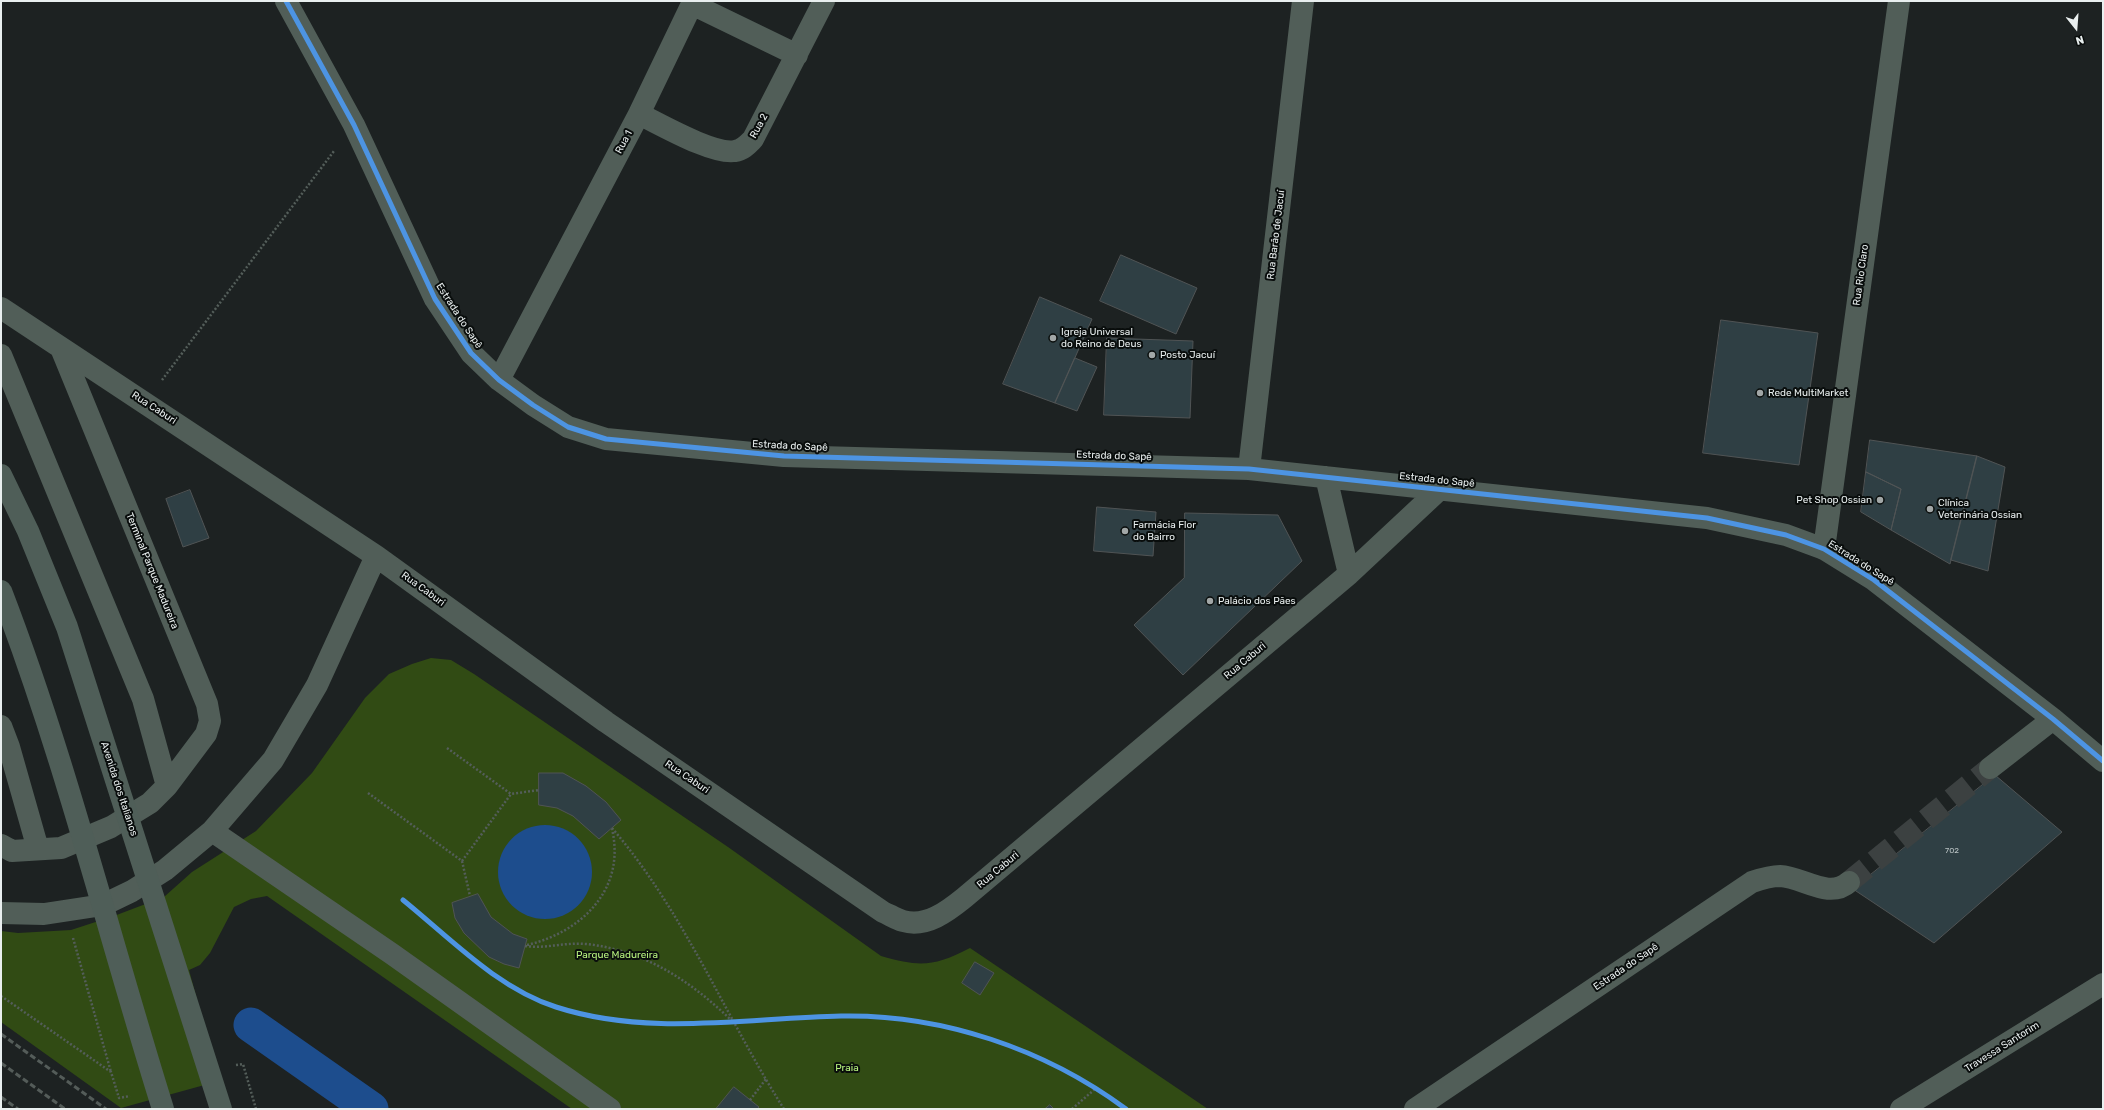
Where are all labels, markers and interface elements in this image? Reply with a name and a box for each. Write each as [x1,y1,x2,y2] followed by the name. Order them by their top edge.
[2056,8,2096,48] north arrow
[2074,33,2085,47] text: N
[747,112,771,140] street label: Rua 2
[613,128,635,156] street label: Rua 1
[1265,190,1287,280] street label: Rua Barão de Jacuí
[1851,244,1871,306] street label: Rua Rio Claro
[433,281,485,351] street label: Estrada do Sapê
[1061,326,1142,350] place label: Igreja Universal do Reino de Deus
[1048,333,1058,343] marker: Igreja Universal do Reino de Deus
[1160,349,1215,361] place label: Posto Jacuí
[1147,350,1157,360] marker: Posto Jacuí
[1768,387,1848,399] place label: Rede MultiMarket
[1755,388,1765,398] marker: Rede MultiMarket
[129,389,179,427] street label: Rua Caburi
[752,438,828,454] street label: Estrada do Sapê
[1076,449,1152,463] street label: Estrada do Sapê
[1399,470,1475,490] street label: Estrada do Sapê
[1796,494,1872,506] place label: Pet Shop Ossian
[1875,495,1885,505] marker: Pet Shop Ossian
[1938,497,2022,520] place label: Clínica Veterinária Ossian
[1925,504,1935,514] marker: Clínica Veterinária Ossian
[123,511,181,631] street label: Terminal Parque Madureira
[1133,519,1196,542] place label: Farmácia Flor do Bairro
[1120,526,1130,536] marker: Farmácia Flor do Bairro
[1826,538,1896,588] street label: Estrada do Sapê
[399,569,447,609] street label: Rua Caburi
[1218,595,1296,607] place label: Palácio dos Pães
[1205,596,1215,606] marker: Palácio dos Pães
[1222,640,1268,682] street label: Rua Caburi
[98,740,140,838] street label: Avenida dos Italianos
[663,758,711,796] street label: Rua Caburi
[1945,846,1959,856] house number: 702
[975,849,1021,891] street label: Rua Caburi
[1591,941,1661,993] street label: Estrada do Sapê
[576,949,658,961] park label: Parque Madureira
[1962,1019,2042,1075] street label: Travessa Santorim
[835,1062,859,1074] park label: Praia

